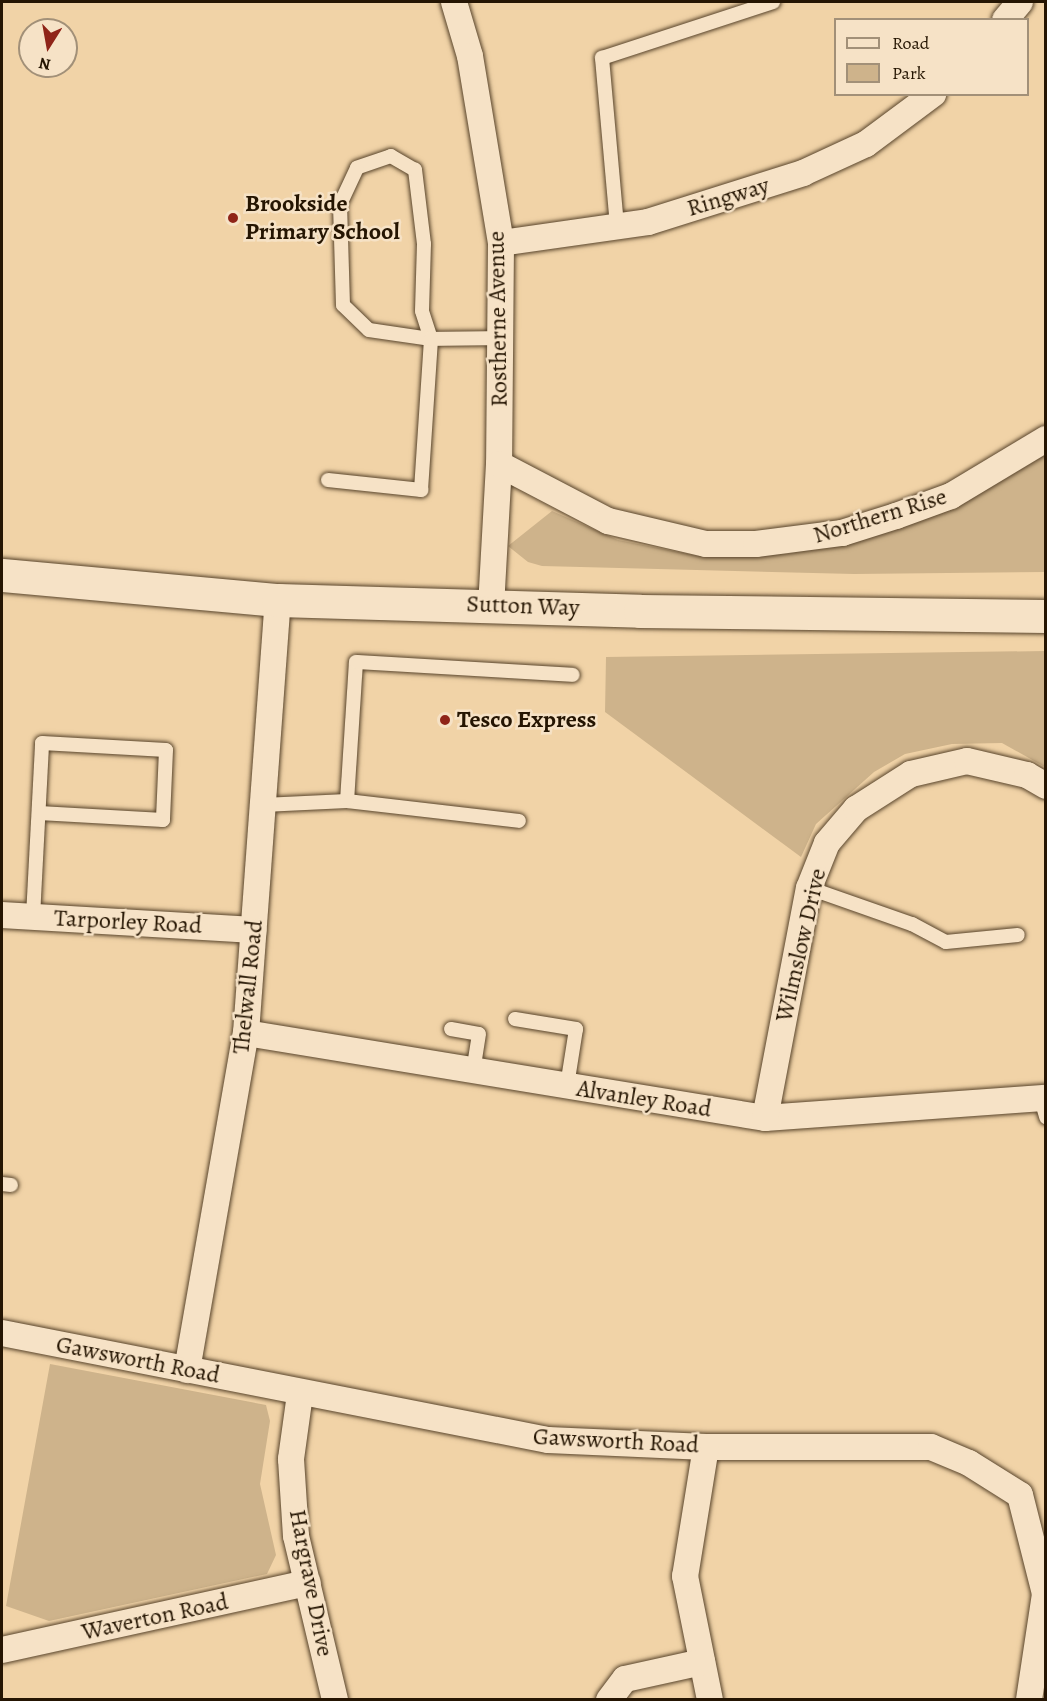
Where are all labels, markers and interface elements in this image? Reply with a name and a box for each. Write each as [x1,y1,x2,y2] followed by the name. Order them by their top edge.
[18,18,78,78] north arrow
[834,18,1029,96] legend
[892,31,929,55] text: Road
[37,52,53,76] text: N
[892,61,926,85] text: Park
[683,171,773,223] street label: Ringway
[245,190,400,246] place label: Brookside Primary School
[226,211,240,225] marker: Brookside Primary School
[482,231,514,407] street label: Rostherne Avenue
[810,482,950,550] street label: Northern Rise
[466,590,580,622] street label: Sutton Way
[457,706,596,734] place label: Tesco Express
[438,713,452,727] marker: Tesco Express
[769,865,833,1025] street label: Wilmslow Drive
[53,904,203,940] street label: Tarporley Road
[227,919,269,1055] street label: Thelwall Road
[575,1074,713,1124] street label: Alvanley Road
[54,1330,222,1390] street label: Gawsworth Road
[532,1422,700,1460] street label: Gawsworth Road
[283,1507,339,1659] street label: Hargrave Drive
[79,1587,231,1647] street label: Waverton Road

